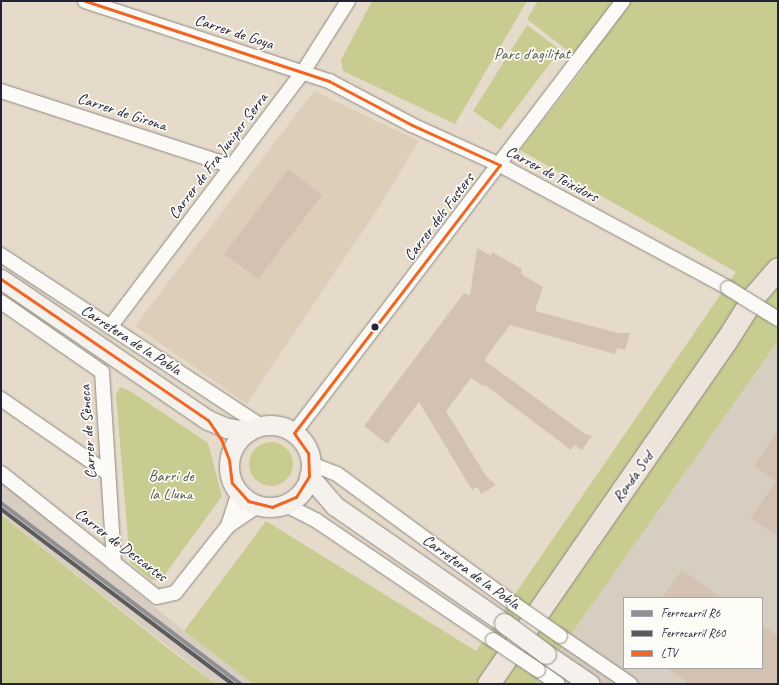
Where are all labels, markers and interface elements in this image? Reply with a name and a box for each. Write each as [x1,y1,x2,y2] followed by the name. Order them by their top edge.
[192,10,276,54] street label: Carrer de Goya
[494,44,570,64] park label: Parc d'agilitat
[75,89,169,135] street label: Carrer de Girona
[165,90,271,222] street label: Carrer de Fra Juniper Serra
[502,142,602,206] street label: Carrer de Teixidors
[400,169,478,265] street label: Carrer dels Fusters
[77,300,185,380] street label: Carretera de la Pobla
[370,322,380,332] unlabelled marker
[75,385,101,479] street label: Carrer de Sèneca
[609,448,657,506] street label: Ronda Sud
[148,466,194,504] park label: Barri de la Lluna
[71,504,171,586] street label: Carrer de Descartes
[418,530,524,614] street label: Carretera de la Pobla
[623,597,763,669] legend
[661,605,720,621] text: Ferrocarril R6
[661,625,726,641] text: Ferrocarril R60
[661,645,677,661] text: LTV

